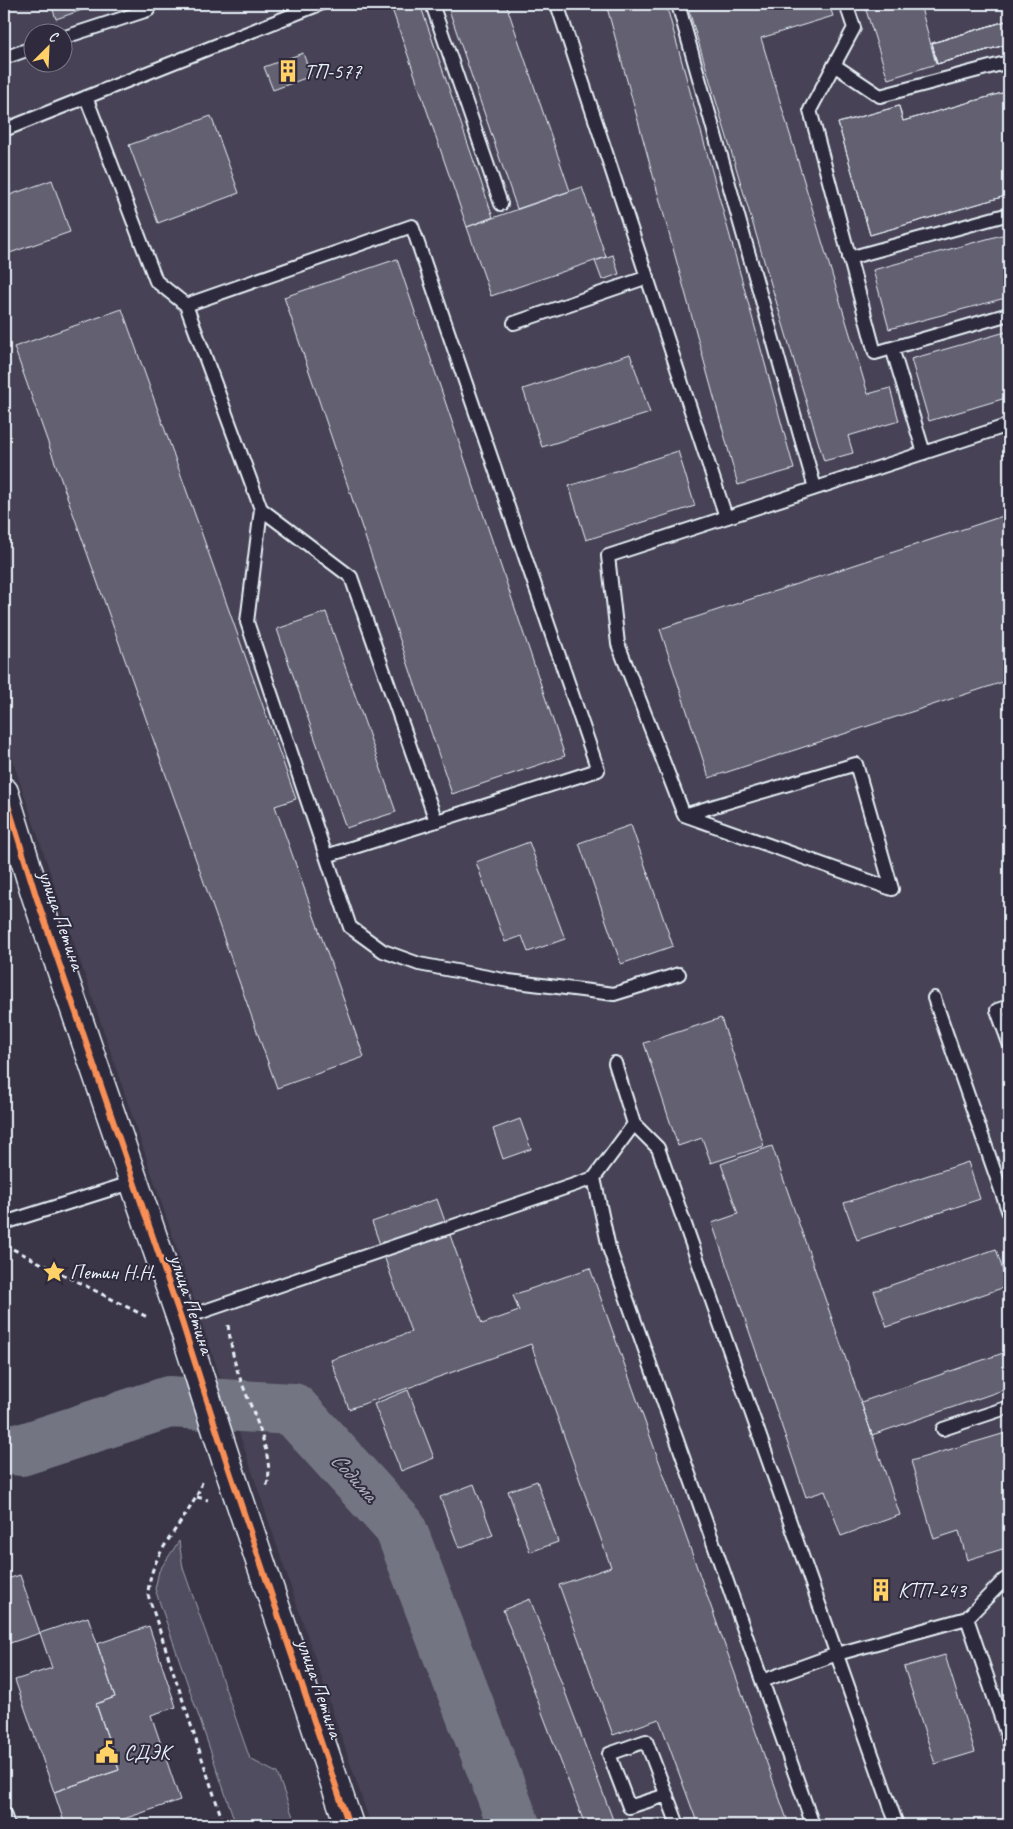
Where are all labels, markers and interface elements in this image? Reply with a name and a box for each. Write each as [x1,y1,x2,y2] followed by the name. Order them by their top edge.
[22,22,72,72] north arrow
[46,27,62,47] text: С
[275,58,301,84] building icon: ТП-577
[304,58,363,84] place label: ТП-577
[32,865,92,975] street label: улица Петина
[163,1249,221,1359] street label: улица Петина
[41,1259,67,1285] place icon: Петин Н.Н.
[70,1259,156,1285] place label: Петин Н.Н.
[325,1447,385,1510] water label: Содима
[868,1577,894,1603] building icon: КТП-243
[898,1577,968,1603] place label: КТП-243
[290,1633,350,1743] street label: улица Петина
[94,1739,120,1765] public building icon: СДЭК
[124,1739,174,1765] place label: СДЭК

